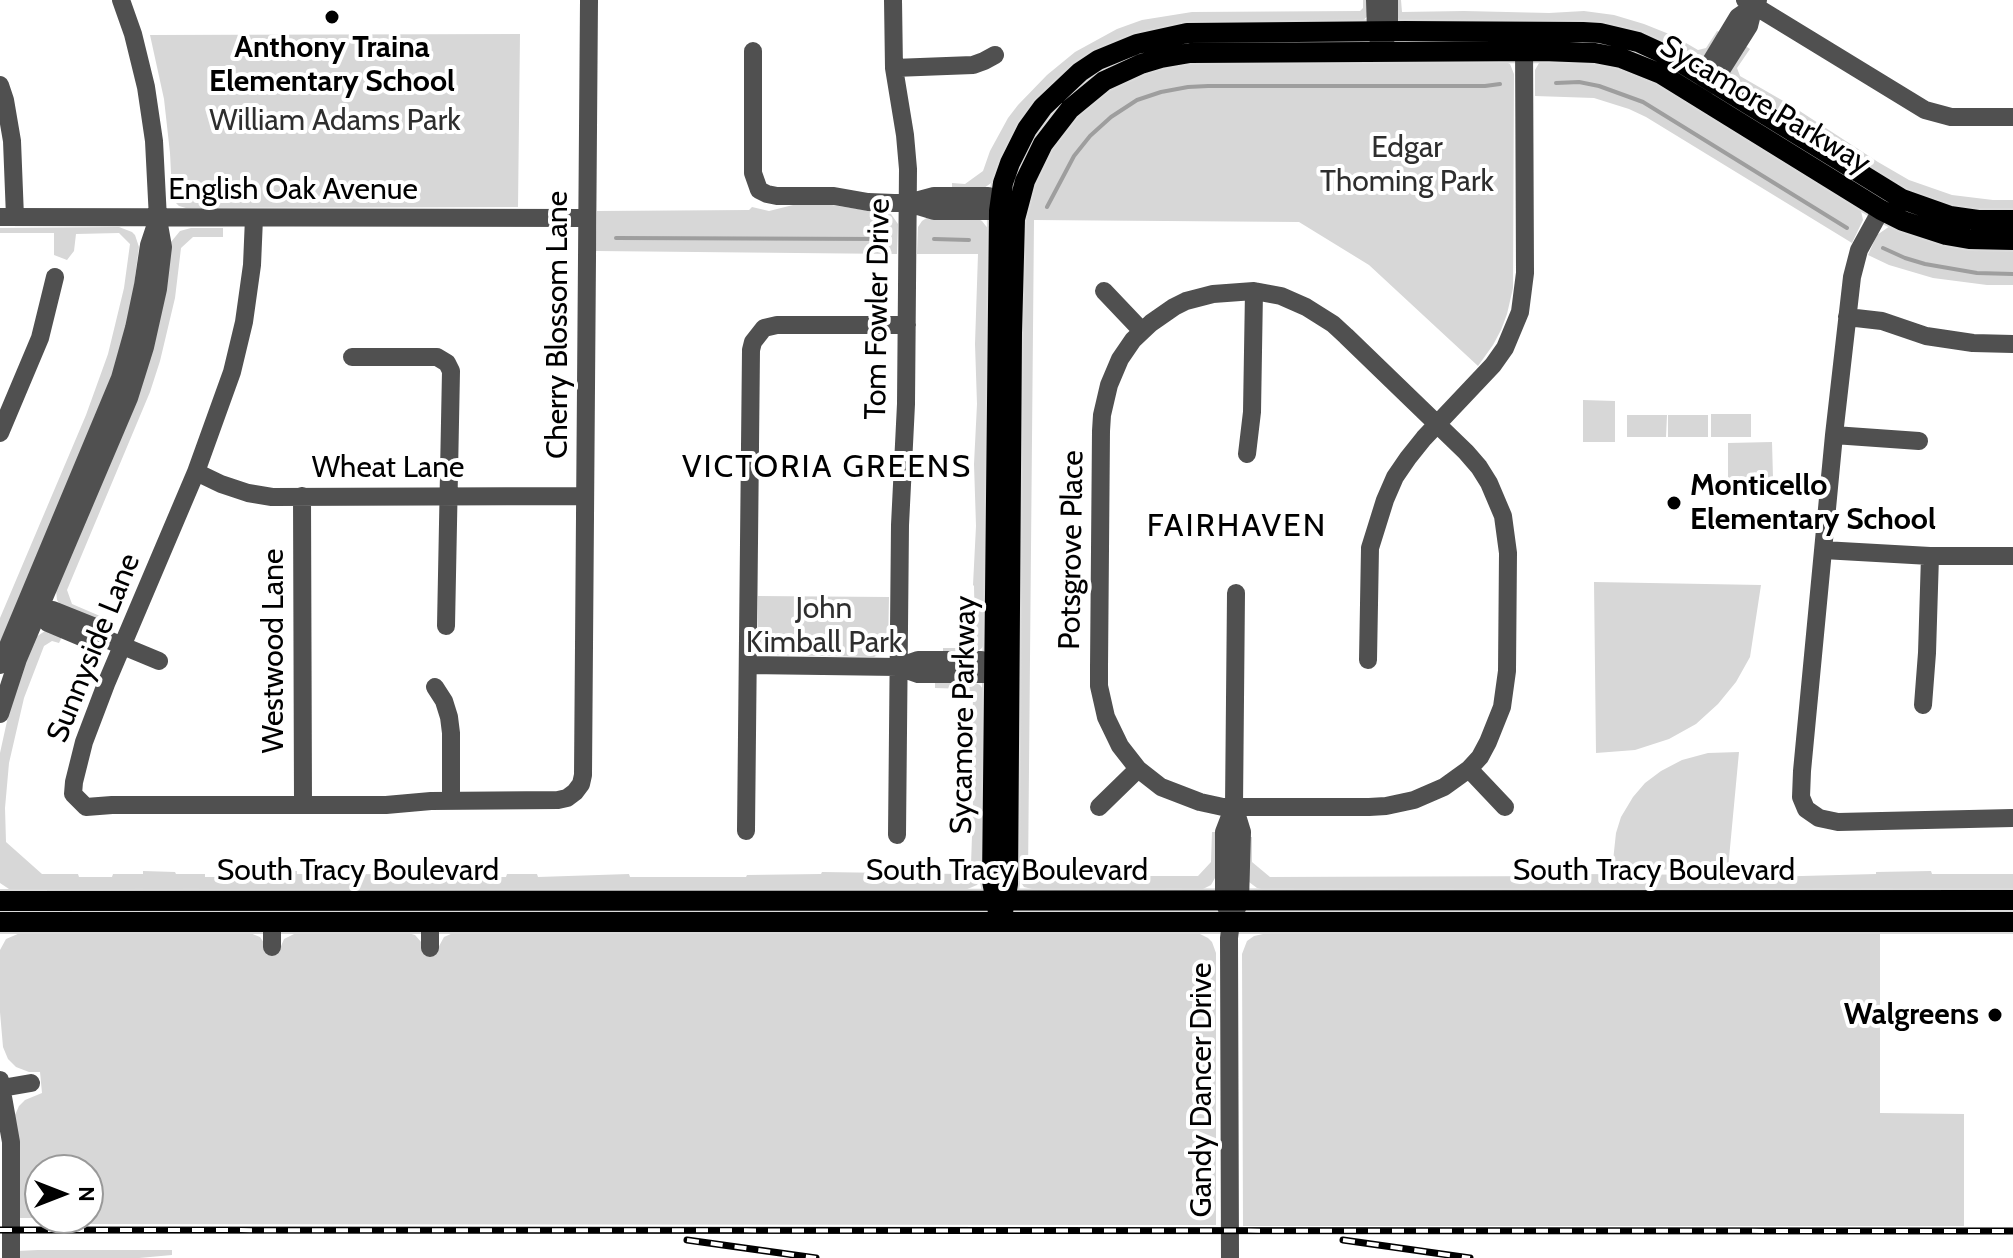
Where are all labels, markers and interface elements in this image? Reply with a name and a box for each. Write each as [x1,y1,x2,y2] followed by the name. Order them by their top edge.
[323,8,341,26] marker: Anthony Traina Elementary School
[1653,28,1877,182] street label: Sycamore Parkway
[209,30,455,100] place label: Anthony Traina Elementary School
[209,103,461,139] park label: William Adams Park
[1320,130,1494,200] park label: Edgar Thoming Park
[168,172,418,208] street label: English Oak Avenue
[540,191,576,459] street label: Cherry Blossom Lane
[858,198,898,420] street label: Tom Fowler Drive
[682,449,972,487] district label: VICTORIA GREENS
[312,450,464,486] street label: Wheat Lane
[1052,450,1092,650] street label: Potsgrove Place
[1690,468,1936,538] place label: Monticello Elementary School
[1665,494,1683,512] marker: Monticello Elementary School
[1147,508,1327,546] district label: FAIRHAVEN
[40,548,148,748] street label: Sunnyside Lane
[256,549,292,753] street label: Westwood Lane
[746,591,902,662] park label: John Kimball Park
[944,595,984,835] street label: Sycamore Parkway
[217,853,499,889] street label: South Tracy Boulevard
[866,853,1148,889] street label: South Tracy Boulevard
[1513,853,1795,889] street label: South Tracy Boulevard
[1184,963,1220,1217] street label: Gandy Dancer Drive
[1844,997,1979,1033] place label: Walgreens
[1986,1006,2004,1024] marker: Walgreens
[24,1154,104,1234] north arrow
[73,1186,100,1202] text: N

